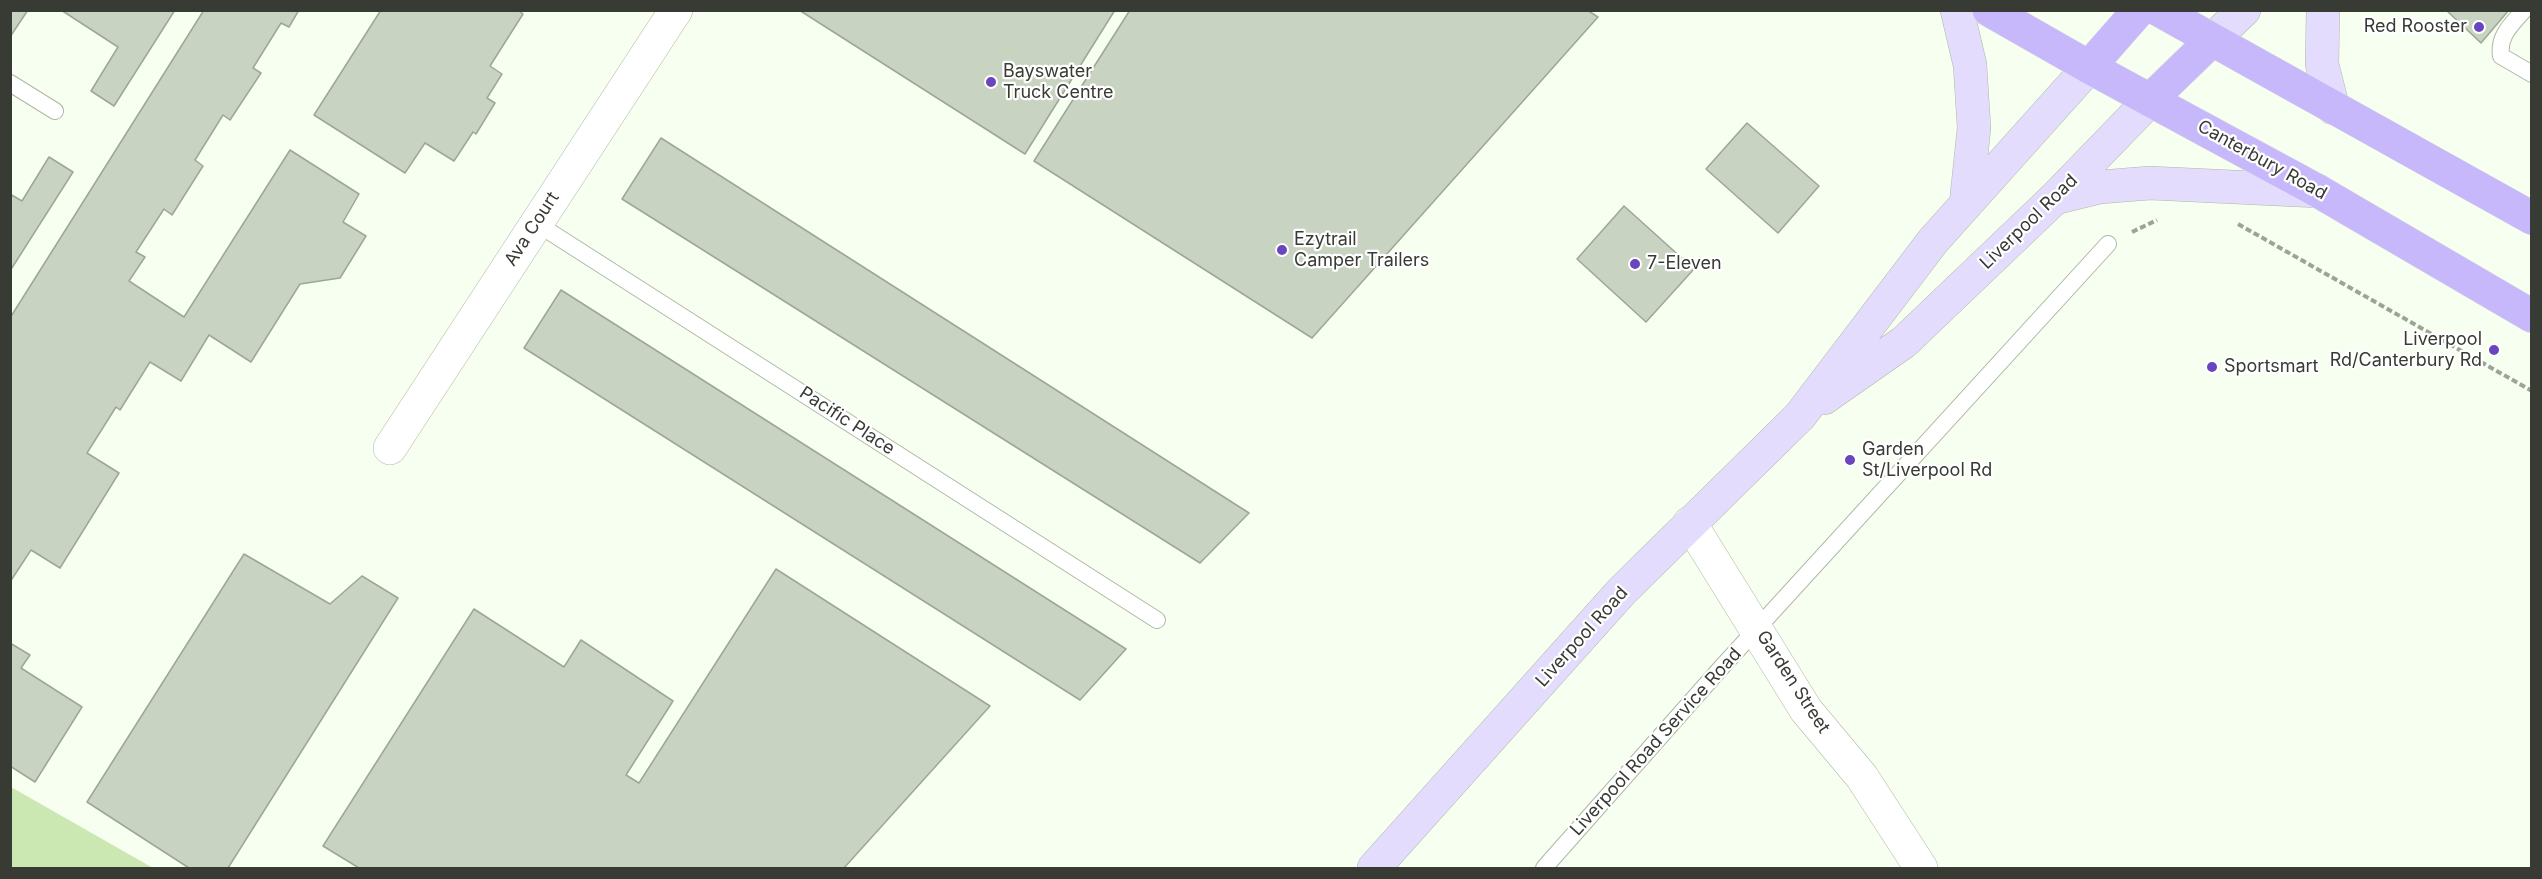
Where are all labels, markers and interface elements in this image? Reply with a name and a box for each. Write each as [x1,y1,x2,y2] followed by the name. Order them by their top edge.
[2364,16,2467,38] place label: Red Rooster
[2472,20,2486,34] marker: Red Rooster
[1003,61,1113,104] place label: Bayswater Truck Centre
[984,75,998,89] marker: Bayswater Truck Centre
[2194,116,2330,204] street label: Canterbury Road
[1976,170,2082,274] street label: Liverpool Road
[500,188,564,270] street label: Ava Court
[1294,229,1429,272] place label: Ezytrail Camper Trailers
[1275,243,1289,257] marker: Ezytrail Camper Trailers
[1647,253,1722,275] place label: 7-Eleven
[1628,257,1642,271] marker: 7-Eleven
[2330,329,2482,372] place label: Liverpool Rd/Canterbury Rd
[2487,343,2501,357] marker: Liverpool Rd/Canterbury Rd
[2224,356,2318,378] place label: Sportsmart
[2205,360,2219,374] marker: Sportsmart
[795,382,899,460] street label: Pacific Place
[1862,439,1992,482] place label: Garden St/Liverpool Rd
[1843,453,1857,467] marker: Garden St/Liverpool Rd
[1531,582,1633,692] street label: Liverpool Road
[1752,627,1834,737] street label: Garden Street
[1566,644,1746,840] street label: Liverpool Road Service Road

